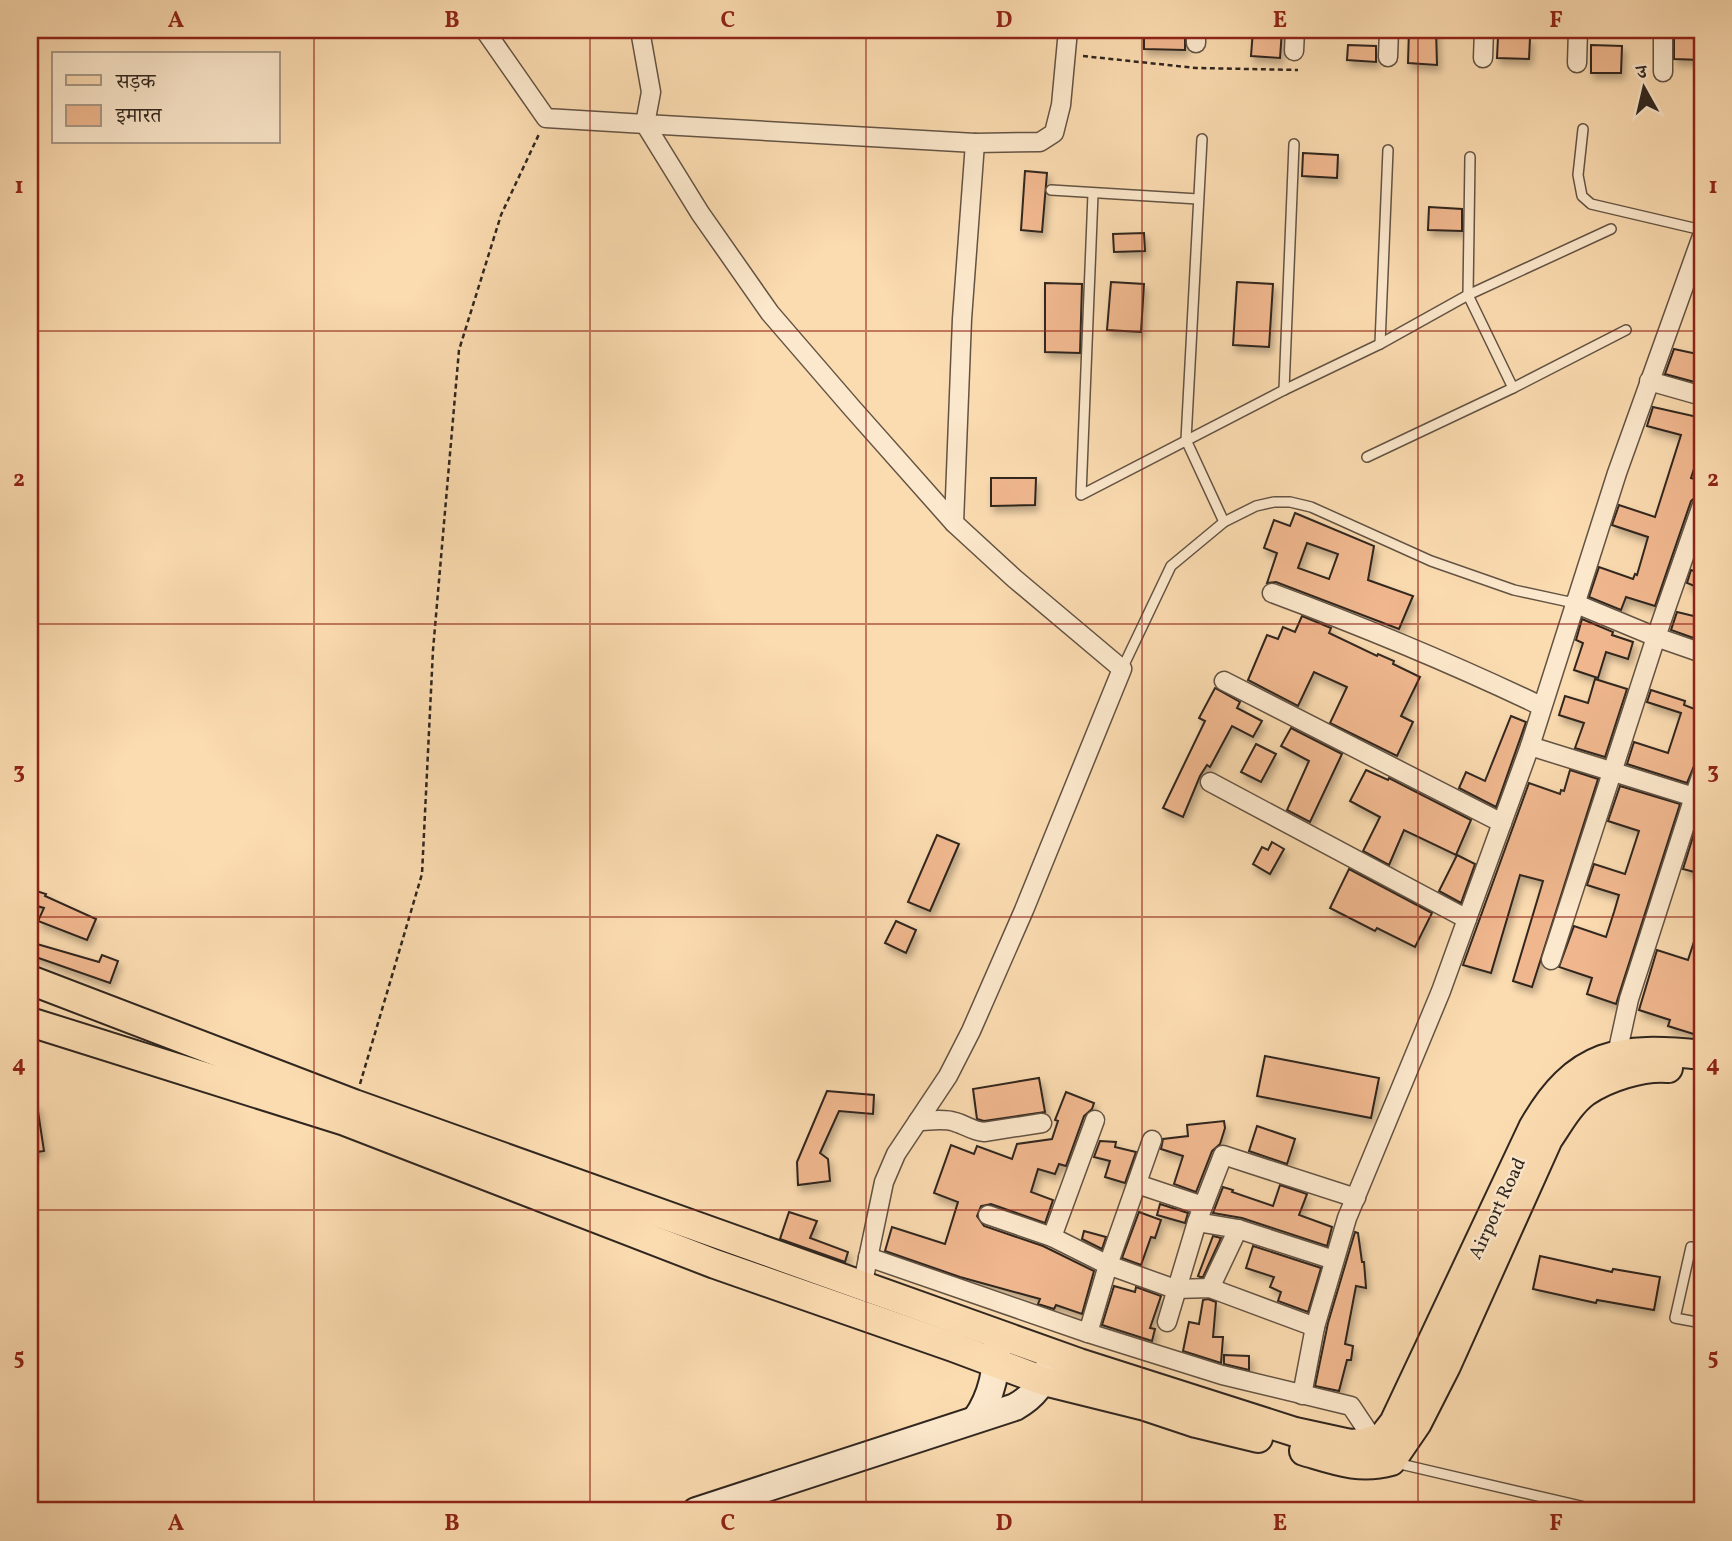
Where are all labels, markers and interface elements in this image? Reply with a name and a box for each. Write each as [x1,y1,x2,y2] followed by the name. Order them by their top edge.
[168,5,184,37] text: A
[444,5,460,37] text: B
[721,5,735,37] text: C
[996,5,1013,37] text: D
[1273,5,1287,37] text: E
[1549,5,1563,37] text: F
[52,52,280,144] legend
[1610,52,1680,122] north arrow
[1633,59,1650,87] text: उ
[115,68,156,97] text: सड़क
[115,102,163,131] text: इमारत
[14,171,24,203] text: 1
[1708,171,1718,203] text: 1
[13,464,25,496] text: 2
[1707,464,1719,496] text: 2
[13,756,25,788] text: 3
[1707,756,1719,788] text: 3
[12,1049,26,1081] text: 4
[1706,1049,1720,1081] text: 4
[1463,1154,1533,1264] street label: Airport Road
[13,1342,25,1374] text: 5
[1707,1342,1719,1374] text: 5
[168,1508,184,1540] text: A
[444,1508,460,1540] text: B
[721,1508,735,1540] text: C
[996,1508,1013,1540] text: D
[1273,1508,1287,1540] text: E
[1549,1508,1563,1540] text: F

